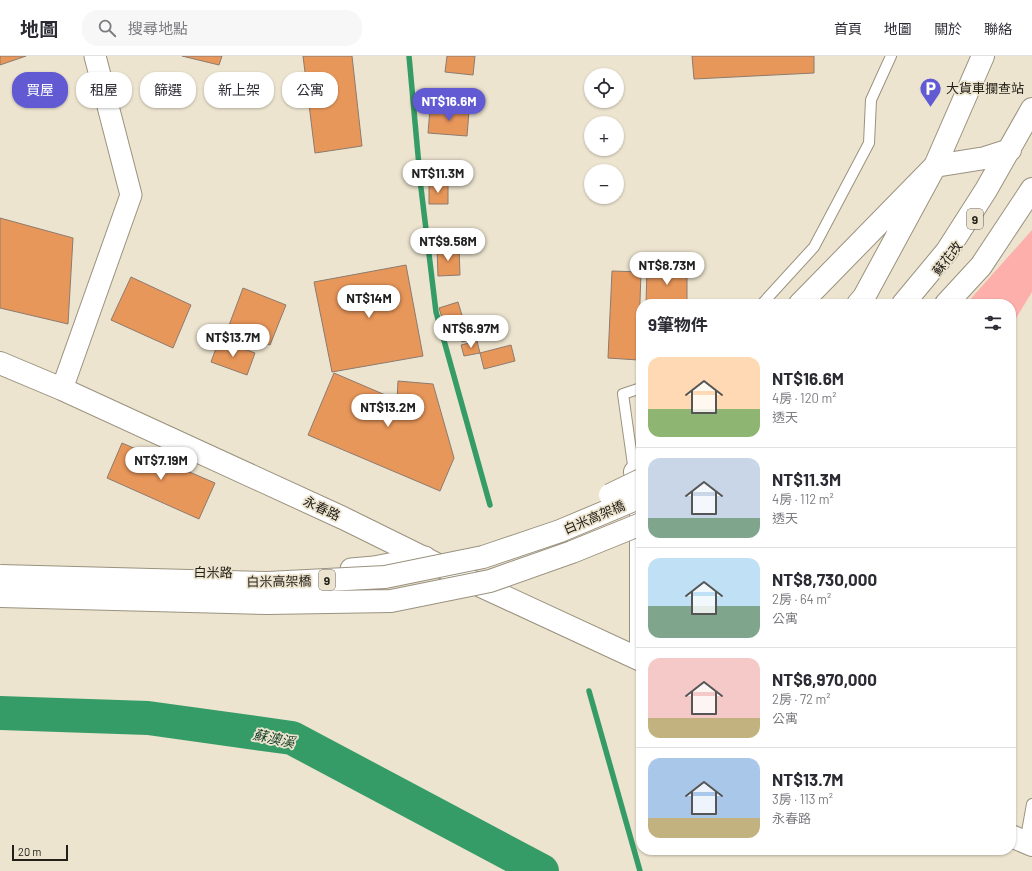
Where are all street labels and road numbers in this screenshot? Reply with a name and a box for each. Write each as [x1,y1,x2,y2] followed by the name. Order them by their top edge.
[967,209,983,229] road number: 9
[929,238,965,278] street label: 蘇花改
[301,493,343,523] street label: 永春路
[561,497,627,537] street label: 白米高架橋
[193,564,233,580] street label: 白米路
[319,570,335,590] road number: 9
[246,572,312,590] street label: 白米高架橋

